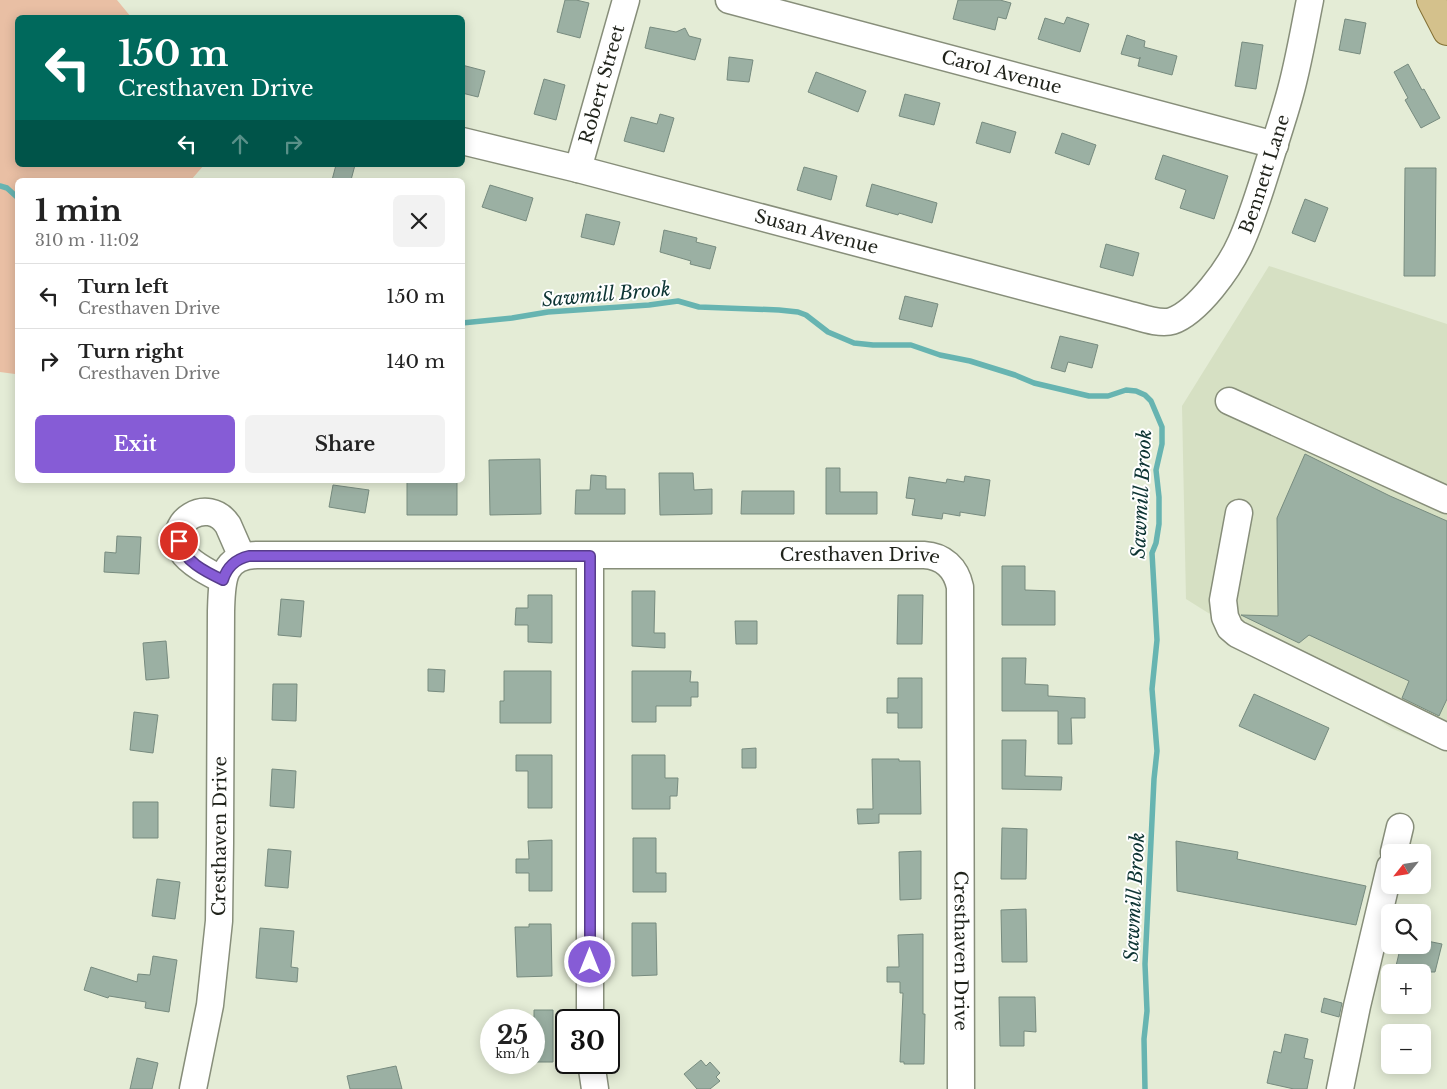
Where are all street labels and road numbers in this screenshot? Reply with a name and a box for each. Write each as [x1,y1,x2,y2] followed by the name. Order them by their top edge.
[575,22,629,146] street label: Robert Street
[939,46,1064,99] street label: Carol Avenue
[1235,112,1294,237] street label: Bennett Lane
[752,205,881,259] street label: Susan Avenue
[780,544,943,569] street label: Cresthaven Drive
[208,756,231,916] street label: Cresthaven Drive
[950,871,972,1031] street label: Cresthaven Drive

